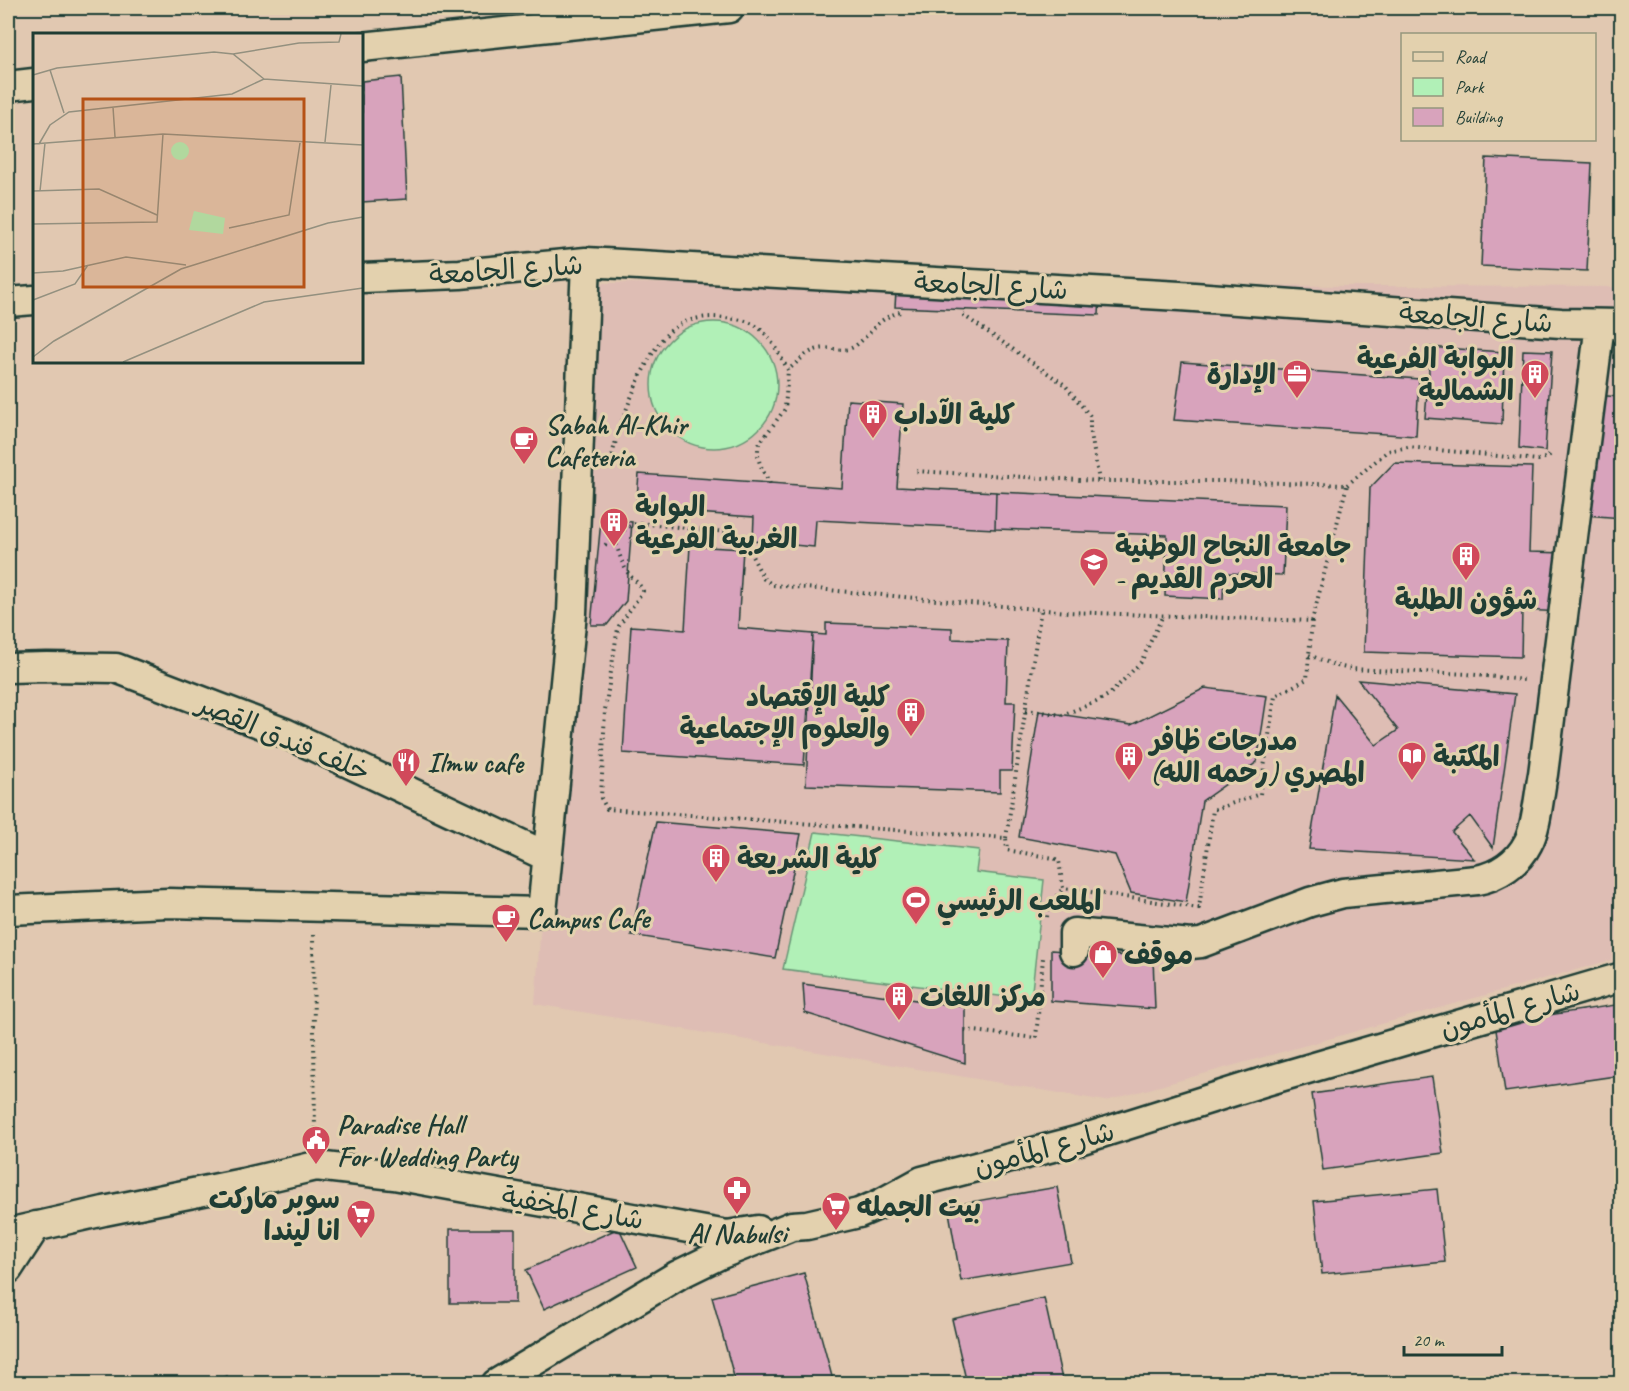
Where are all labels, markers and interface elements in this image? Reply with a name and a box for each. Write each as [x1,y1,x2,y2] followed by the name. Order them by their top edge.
[33,33,363,363] inset map
[1401,33,1596,141] legend
[1455,46,1488,68] text: Road
[1455,76,1485,98] text: Park
[1455,106,1504,128] text: Building
[428,247,584,294] street label: شارع الجامعة
[913,264,1069,309] street label: شارع الجامعة
[1398,295,1554,342] street label: شارع الجامعة
[1357,341,1514,408] place label: البوابة الفرعية الشمالية
[1206,357,1276,393] place label: الإدارة
[1281,358,1313,400] office icon: الإدارة
[1519,358,1551,400] building icon: البوابة الفرعية الشمالية
[894,397,1016,432] place label: كلية الآداب
[857,398,889,440] building icon: كلية الآداب
[545,407,689,474] place label: Sabah Al-Khir Cafeteria
[508,424,540,466] cafe icon: Sabah Al-Khir Cafeteria
[635,489,797,556] place label: البوابة الغربية الفرعية
[598,506,630,548] building icon: البوابة الغربية الفرعية
[1115,529,1351,600] place label: جامعة النجاح الوطنية - الحرم القديم
[1450,540,1482,582] building icon: شؤون الطلبة
[1078,546,1110,588] school or university icon: جامعة النجاح الوطنية - الحرم القديم
[1395,582,1537,617] place label: شؤون الطلبة
[680,679,891,750] place label: كلية الإقتصاد والعلوم الإجتماعية
[190,685,376,790] street label: خلف فندق القصر
[895,696,927,738] building icon: كلية الإقتصاد والعلوم الإجتماعية
[1147,723,1365,793] place label: مدرجات ظافر المصري (رحمه الله)
[1433,739,1500,774] place label: المكتبة
[1113,740,1145,782] building icon: مدرجات ظافر المصري (رحمه الله)
[1396,740,1428,782] library icon: المكتبة
[427,745,525,780] place label: Ilmw cafe
[390,746,422,788] restaurant icon: Ilmw cafe
[737,841,882,876] place label: كلية الشريعة
[700,842,732,884] building icon: كلية الشريعة
[937,883,1102,926] place label: الملعب الرئيسي
[900,884,932,926] sports icon: الملعب الرئيسي
[527,901,652,936] place label: Campus Cafe
[490,902,522,944] cafe icon: Campus Cafe
[1124,937,1193,972] place label: موقف
[1087,938,1119,980] shop icon: موقف
[1436,973,1585,1048] street label: شارع المأمون
[920,979,1046,1014] place label: مركز اللغات
[883,980,915,1022] building icon: مركز اللغات
[337,1107,520,1175] place label: Paradise Hall For Wedding Party
[970,1113,1119,1186] street label: شارع المأمون
[300,1124,332,1166] public building icon: Paradise Hall For Wedding Party
[721,1174,753,1216] pharmacy icon: Al Nabulsi
[499,1178,647,1239] street label: شارع المخفية
[209,1181,340,1248] place label: سوبر ماركت انا ليندا
[857,1189,981,1224] place label: بيت الجمله
[820,1190,852,1232] supermarket icon: بيت الجمله
[345,1198,377,1240] supermarket icon: سوبر ماركت انا ليندا
[688,1216,790,1251] place label: Al Nabulsi
[1404,1319,1502,1357] scale bar
[1413,1329,1446,1351] text: 20 m

